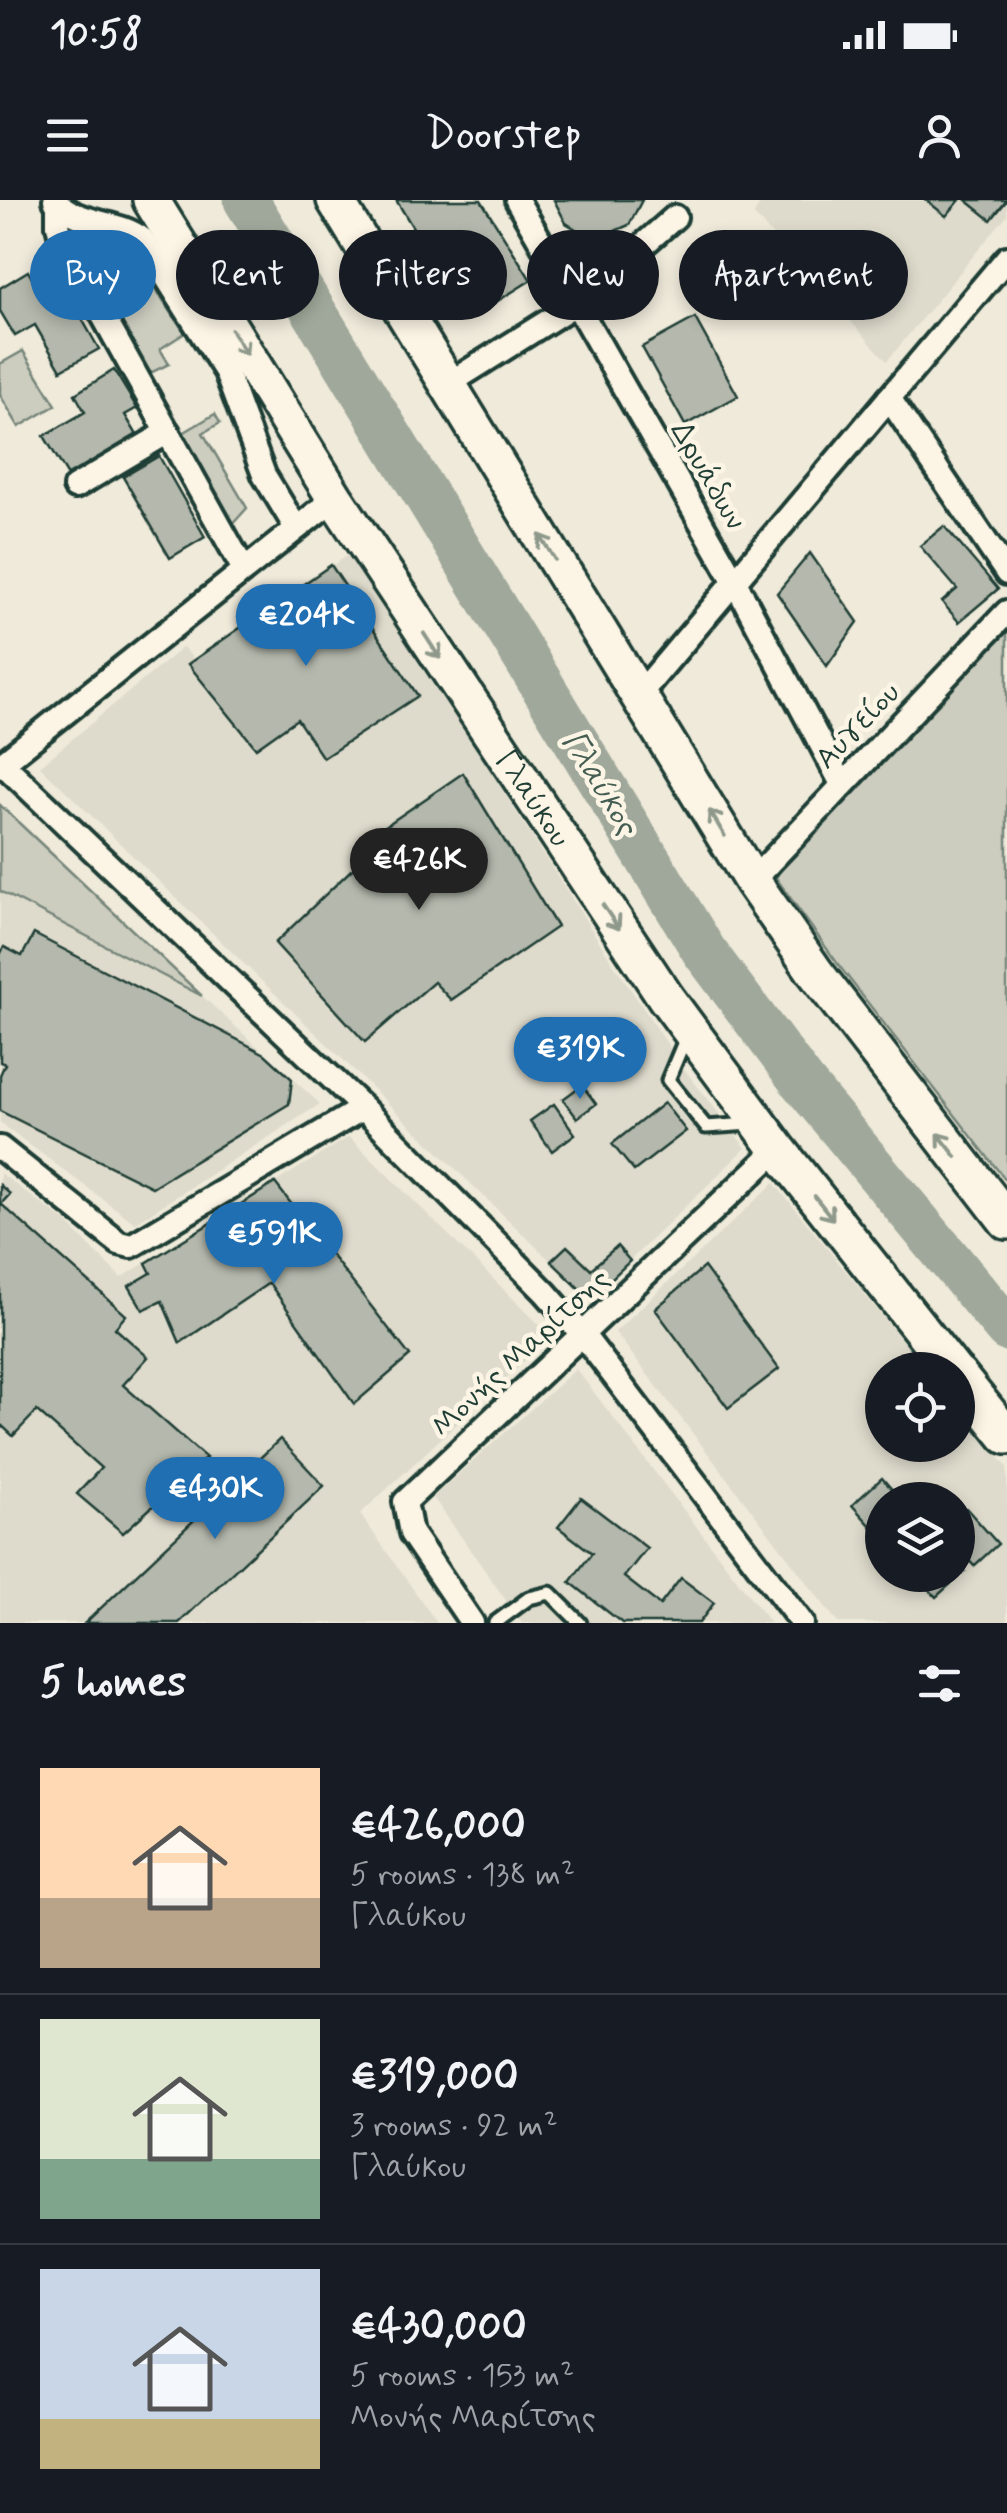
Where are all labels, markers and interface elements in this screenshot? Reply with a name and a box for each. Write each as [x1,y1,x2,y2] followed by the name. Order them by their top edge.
[50,11,143,60] text: 10:58
[425,106,582,165] text: Doorstep
[40,108,95,163] icon: menu
[912,108,967,163] icon: person
[30,230,156,320] chip: Buy
[176,230,319,320] chip: Rent
[339,230,507,320] chip: Filters
[527,230,659,320] chip: New
[679,230,908,320] chip: Apartment
[229,328,249,356] one-way arrow
[661,415,754,537] street label: Δρυάδων
[537,533,557,562] one-way arrow
[236,584,376,669] pin: €204K
[258,595,354,637] text: €204K
[422,631,443,660] one-way arrow
[807,674,909,778] street label: Αυγείου
[552,723,648,845] water label: Γλαύκος
[486,743,579,855] street label: Γλαύκου
[707,810,727,838] one-way arrow
[349,828,489,913] pin: €426K
[372,839,466,881] text: €426K
[600,903,621,931] one-way arrow
[510,1017,650,1102] pin: €319K
[536,1028,624,1070] text: €319K
[936,1132,957,1159] one-way arrow
[813,1194,835,1220] one-way arrow
[204,1202,344,1287] pin: €591K
[227,1213,321,1255] text: €591K
[423,1260,619,1446] street label: Μονής Μαρίτσης
[865,1352,975,1592] map controls
[865,1352,975,1462] button: locate
[145,1457,285,1542] pin: €430K
[168,1468,262,1510] text: €430K
[865,1482,975,1592] button: layers
[40,1656,186,1711] text: 5 homes
[912,1656,967,1711] icon: filters
[350,1799,526,1854] text: €426,000
[120,1808,240,1928] icon: home
[350,1854,575,1896] text: 5 rooms · 138 m²
[350,1896,466,1938] text: Γλαύκου
[350,2050,519,2105] text: €319,000
[120,2059,240,2179] icon: home
[350,2105,558,2147] text: 3 rooms · 92 m²
[350,2147,466,2189] text: Γλαύκου
[350,2300,527,2355] text: €430,000
[120,2309,240,2429] icon: home
[350,2355,574,2397] text: 5 rooms · 153 m²
[350,2397,596,2439] text: Μονής Μαρίτσης

